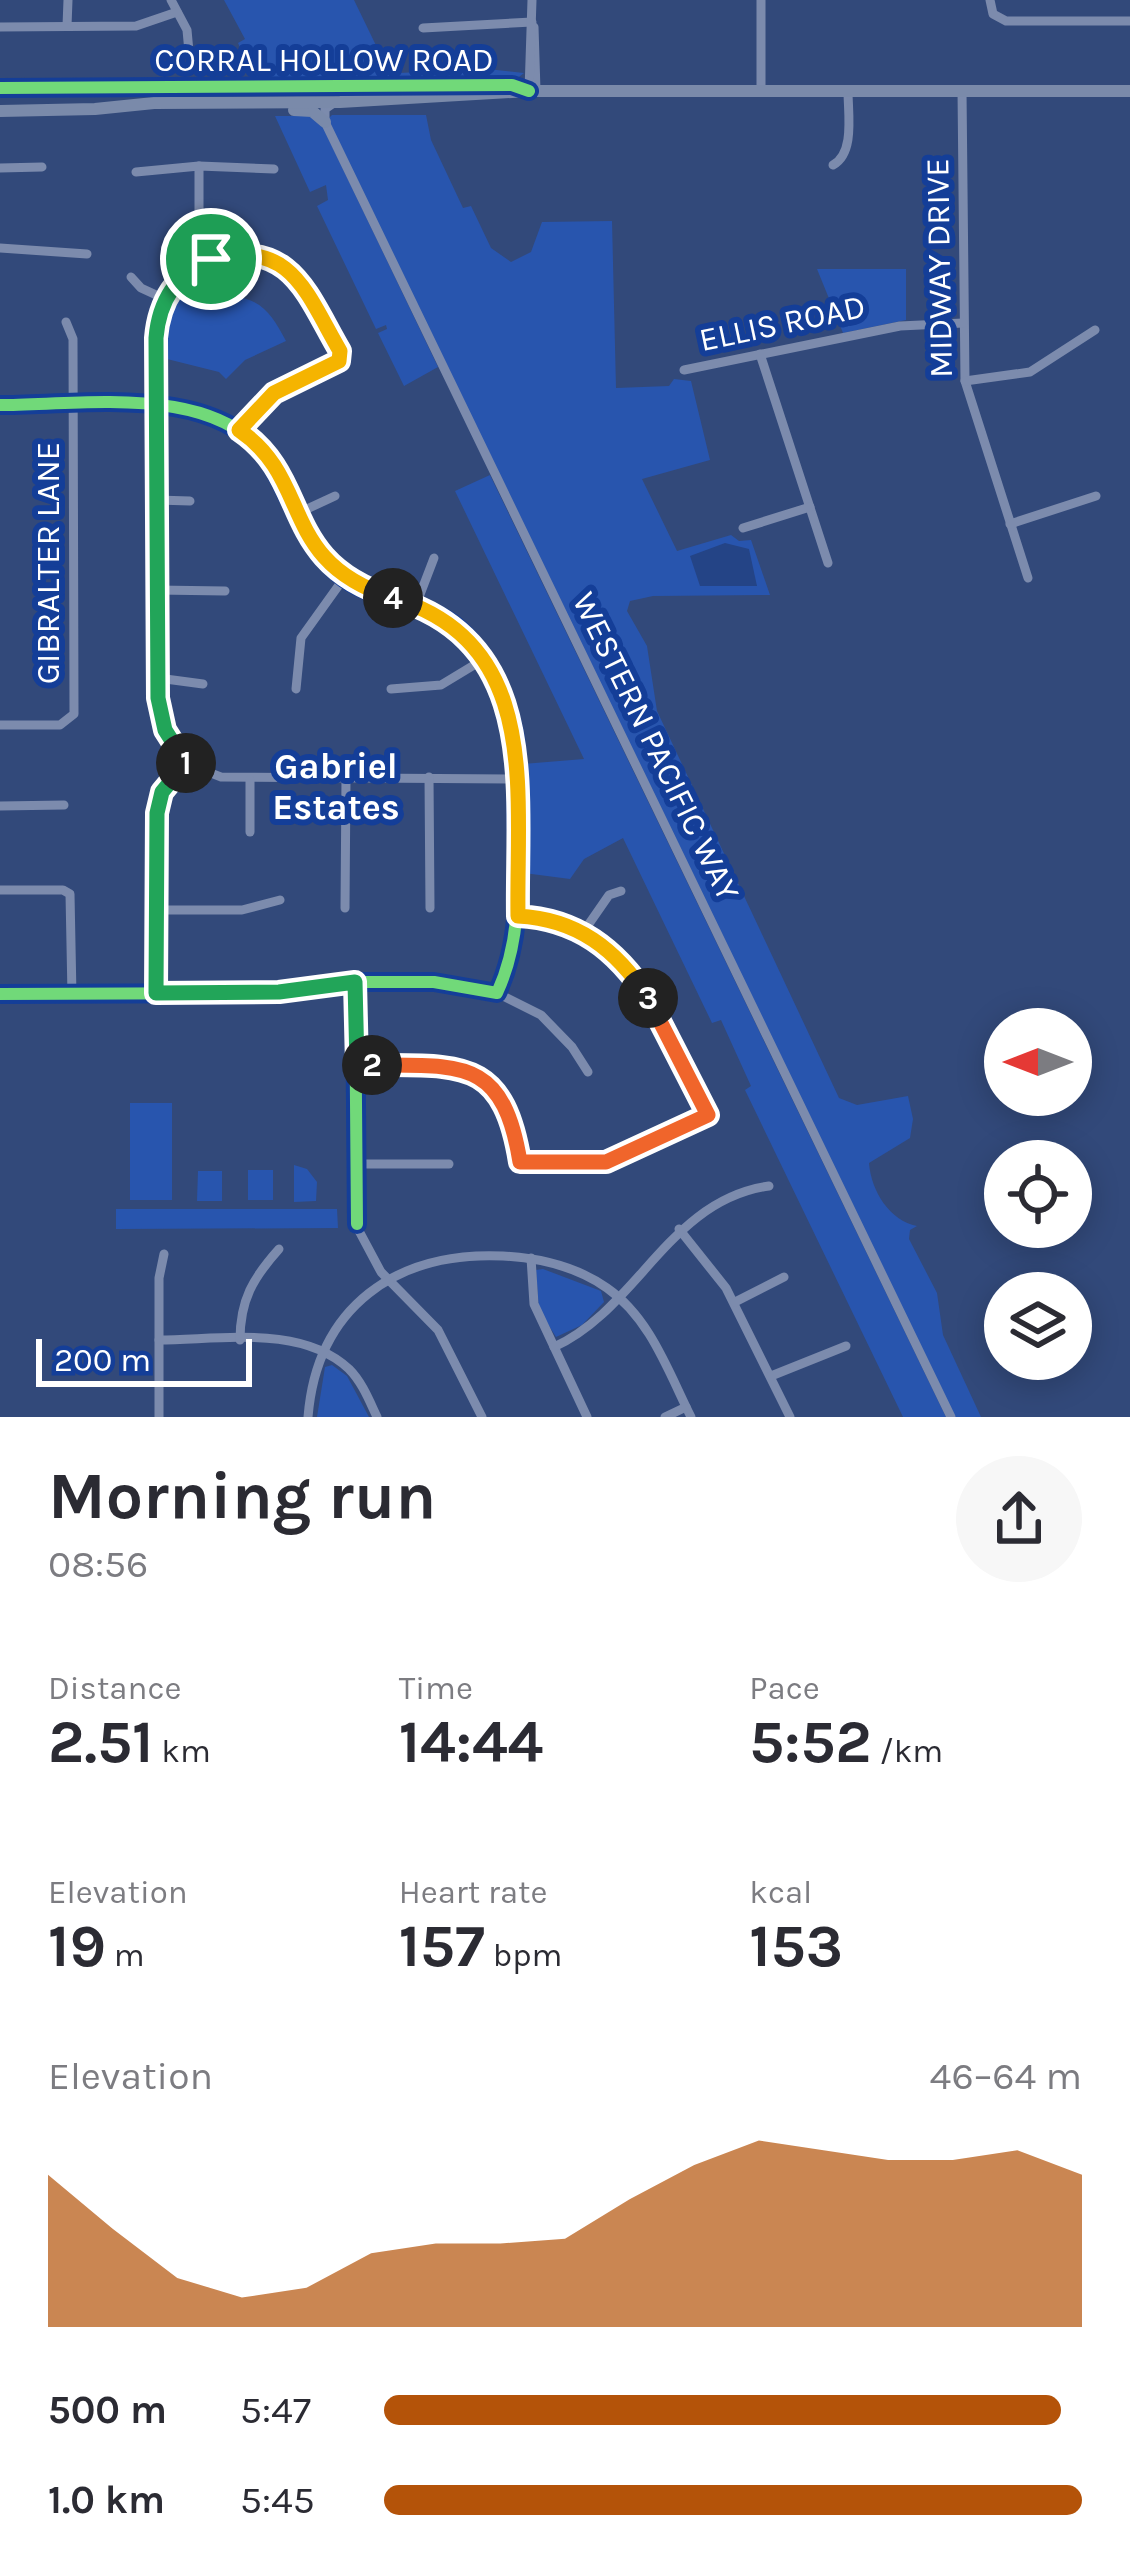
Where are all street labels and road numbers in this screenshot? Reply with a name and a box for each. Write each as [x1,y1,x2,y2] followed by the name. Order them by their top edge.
[154,41,494,79] street label: CORRAL HOLLOW ROAD
[918,158,960,378] street label: MIDWAY DRIVE
[696,287,869,359] street label: ELLIS ROAD
[29,442,67,684] street label: GIBRALTER LANE
[565,586,747,907] street label: WESTERN PACIFIC WAY

